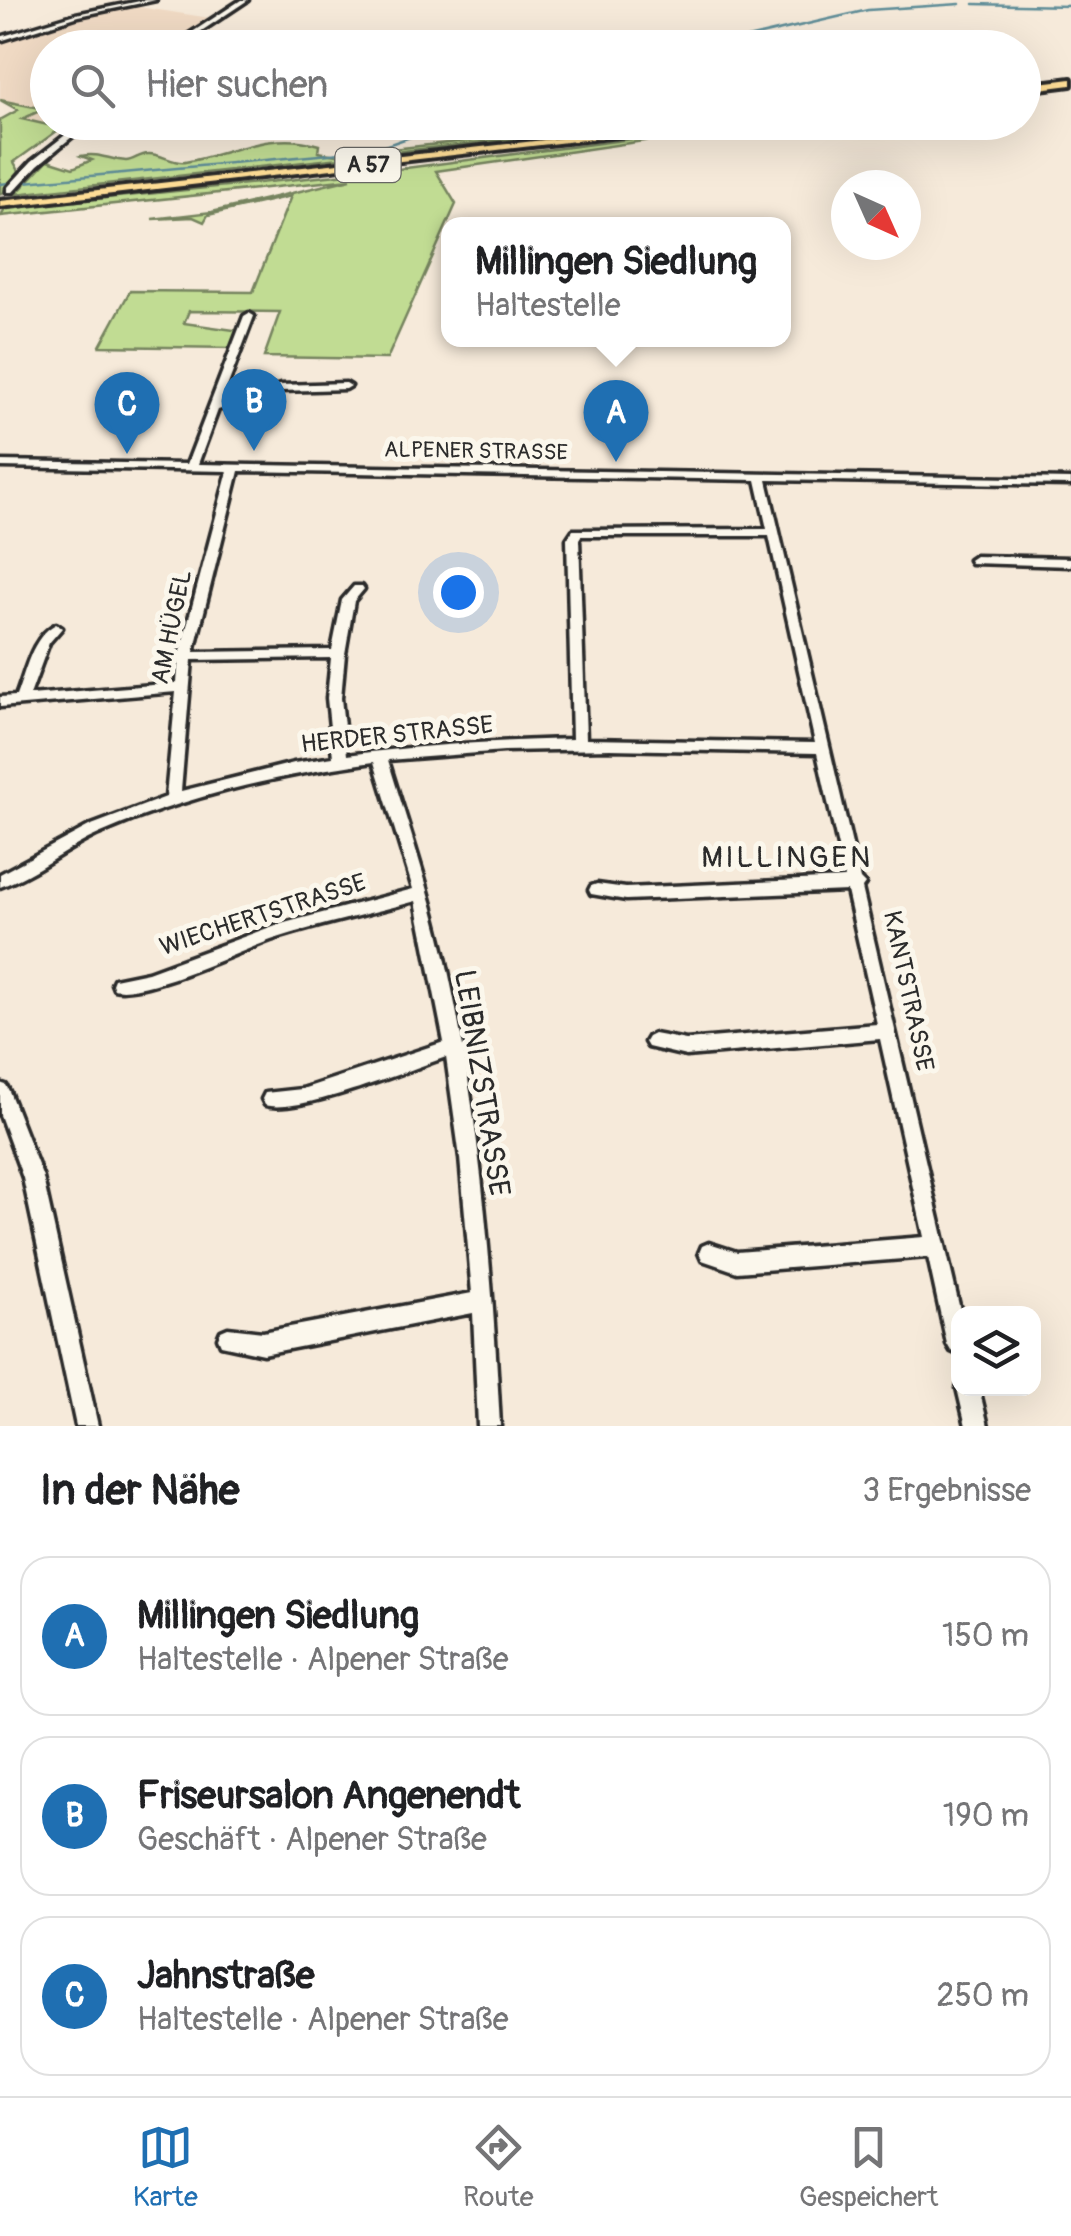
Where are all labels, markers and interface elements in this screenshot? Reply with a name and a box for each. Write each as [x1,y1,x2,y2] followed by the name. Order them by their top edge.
[30,30,1041,140] search box
[65,58,120,113] icon: search
[145,61,328,109] text: Hier suchen
[336,148,400,182] road number: A 57
[831,170,921,260] north arrow
[441,217,791,347] popup
[475,238,757,286] text: Millingen Siedlung
[475,286,620,326] text: Haltestelle
[222,368,286,451] pin: B
[94,372,160,454] pin: C
[584,380,648,462] pin: A
[384,435,568,467] street label: ALPENER STRASSE
[145,567,199,687] street label: AM HÜGEL
[433,567,484,618] your location
[299,709,495,761] street label: HERDER STRASSE
[701,839,873,876] district label: MILLINGEN
[156,867,370,963] street label: WIECHERTSTRASSE
[876,908,940,1074] street label: KANTSTRASSE
[446,967,518,1199] street label: LEIBNIZSTRASSE
[951,1306,1041,1396] map controls
[951,1306,1041,1396] button: layers
[40,1465,239,1517] text: In der Nähe
[862,1471,1031,1511] text: 3 Ergebnisse
[137,1592,419,1640] text: Millingen Siedlung
[64,1616,85,1656] text: A
[942,1616,1029,1656] text: 150 m
[137,1640,509,1680] text: Haltestelle · Alpener Straße
[137,1772,520,1820] text: Friseursalon Angenendt
[65,1796,84,1836] text: B
[943,1796,1029,1836] text: 190 m
[137,1820,487,1860] text: Geschäft · Alpener Straße
[137,1952,314,2000] text: Jahnstraße
[65,1976,84,2016] text: C
[937,1976,1029,2016] text: 250 m
[137,2000,509,2040] text: Haltestelle · Alpener Straße
[133,2120,198,2215] tab: Karte
[463,2120,534,2215] tab: Route
[799,2120,938,2215] tab: Gespeichert

